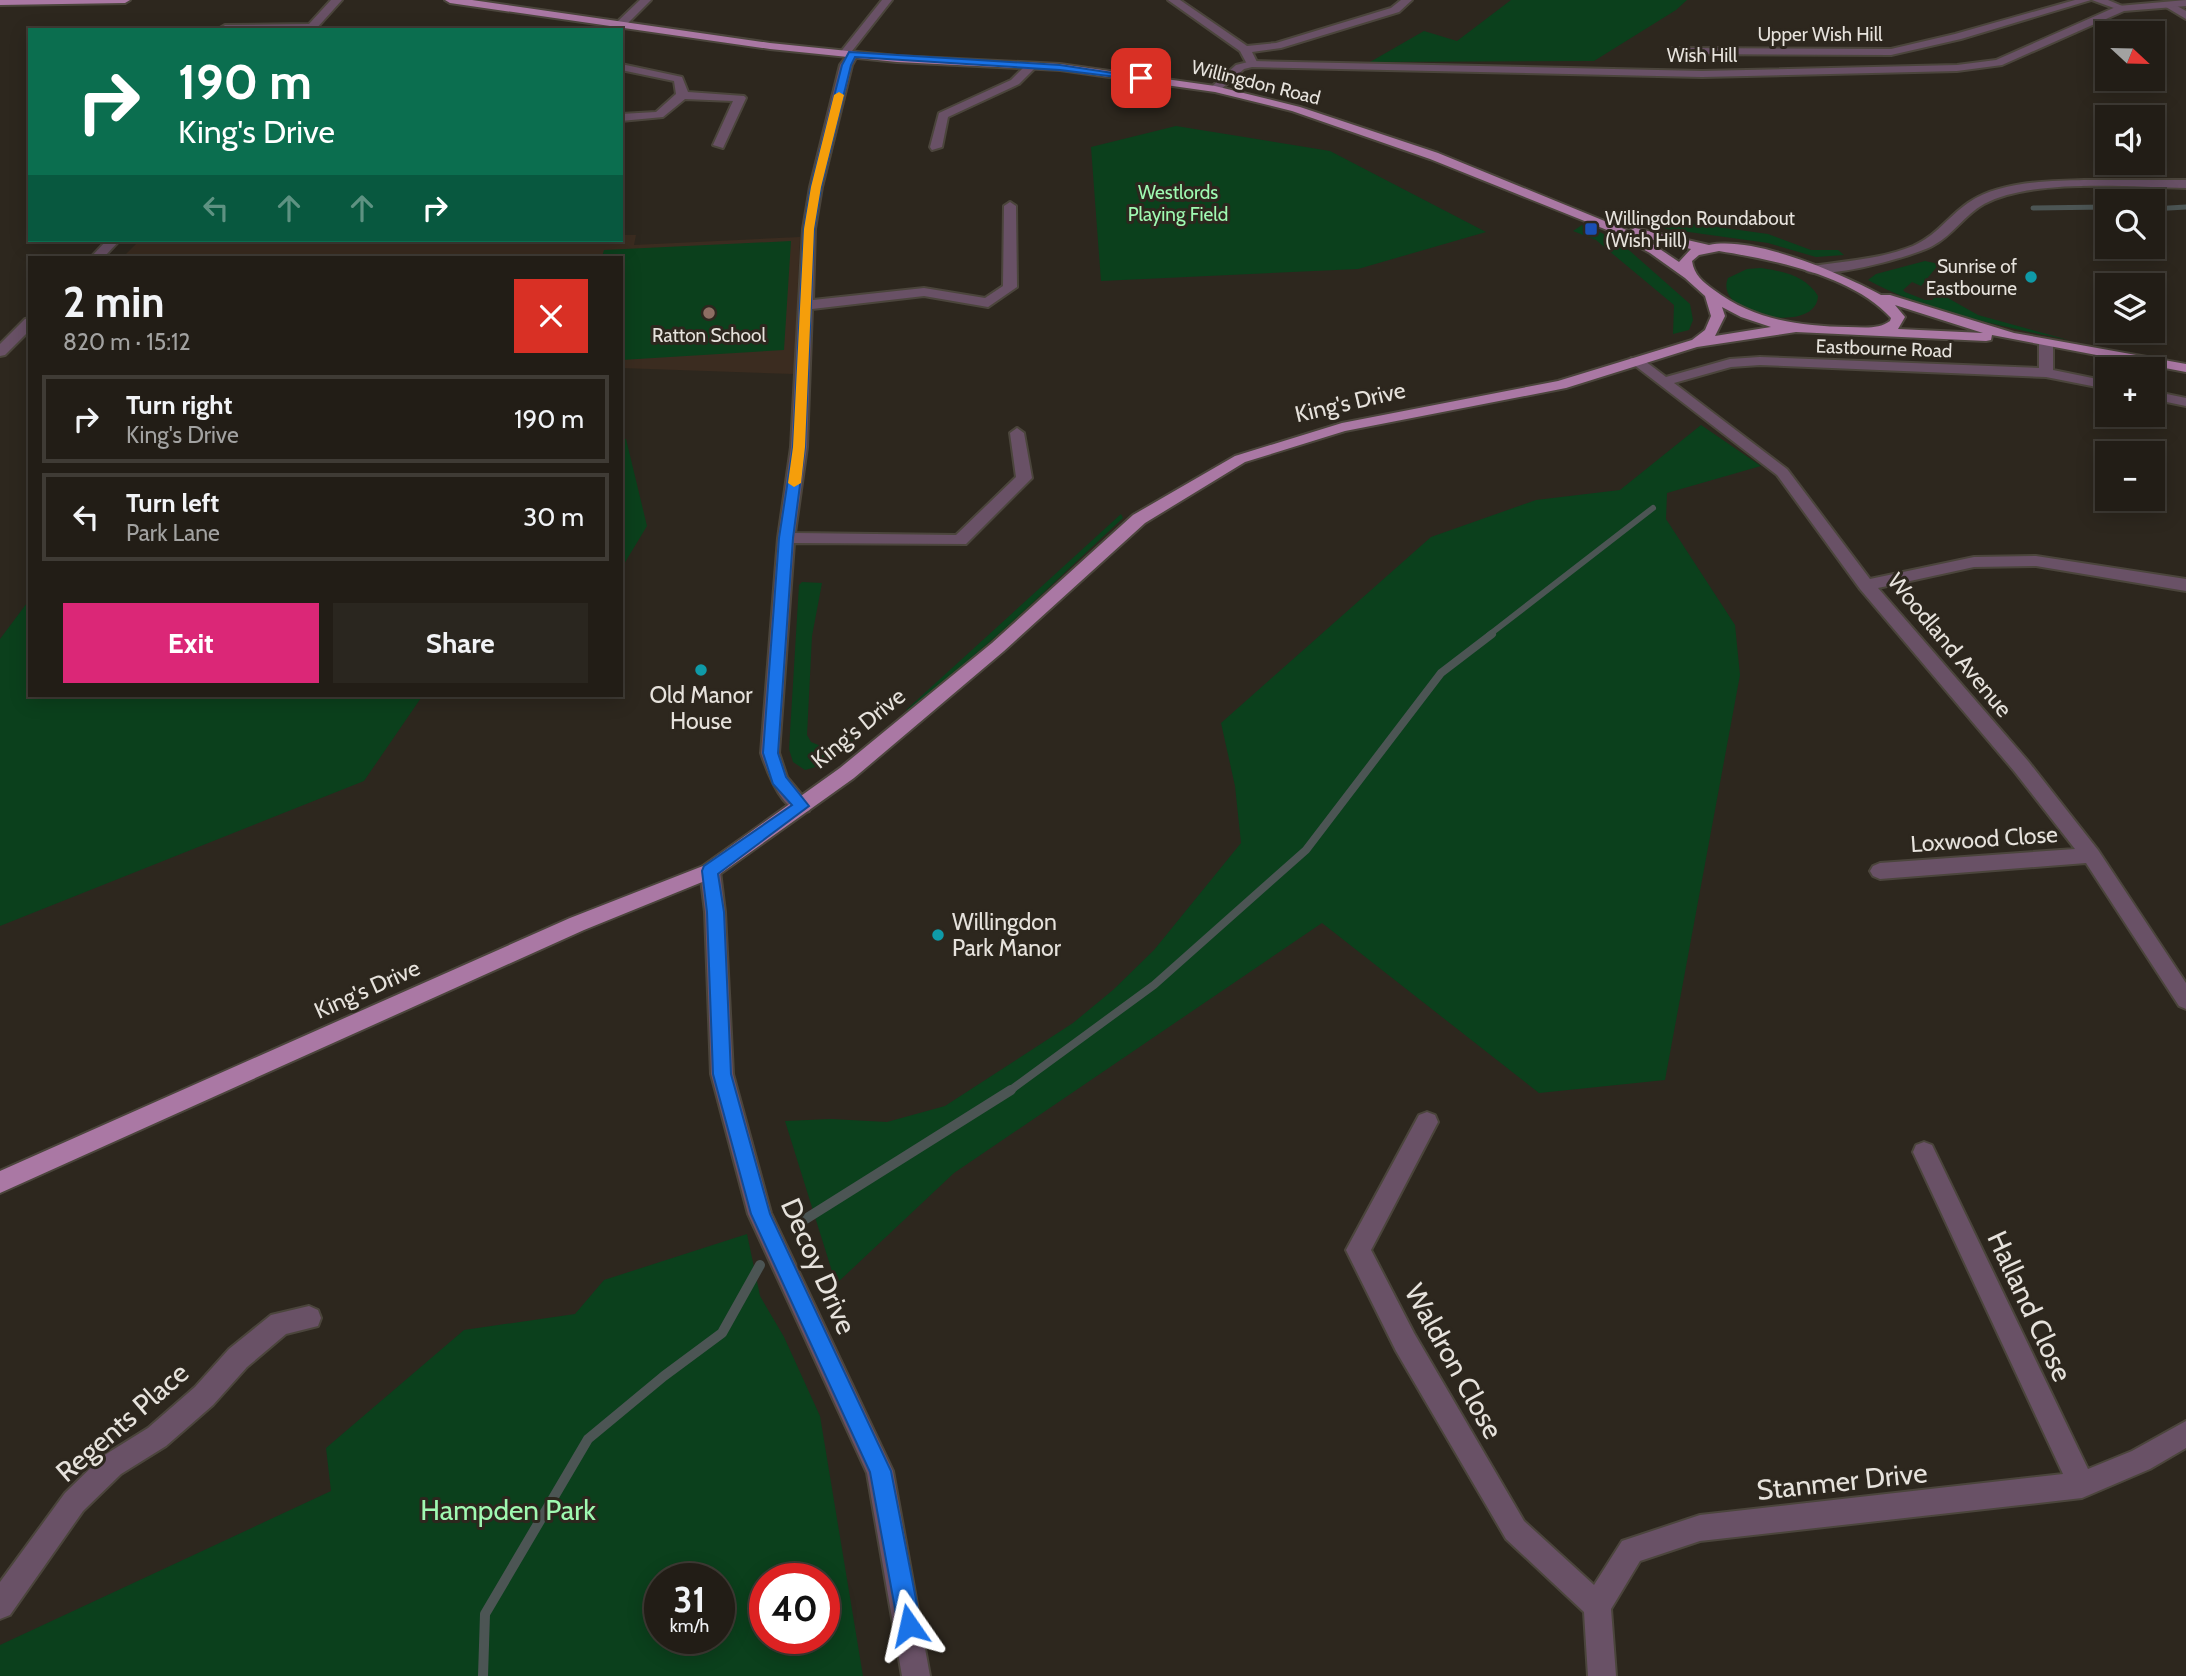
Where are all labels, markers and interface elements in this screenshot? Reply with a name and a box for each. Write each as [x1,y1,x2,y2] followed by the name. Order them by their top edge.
[2095,21,2165,91] north arrow
[2095,21,2165,511] map controls
[1757,23,1883,46] street label: Upper Wish Hill
[1667,44,1738,67] street label: Wish Hill
[1111,48,1171,108] pin
[178,52,312,111] text: 190 m
[1189,55,1323,110] street label: Willingdon Road
[63,56,154,147] icon: right
[1122,59,1160,97] icon: arrive
[2095,105,2165,175] button: sound
[178,112,335,151] text: King's Drive
[1128,181,1228,226] park label: Westlords Playing Field
[197,189,235,227] icon: left
[270,189,308,227] icon: ahead
[343,189,381,227] icon: ahead
[416,189,454,227] icon: right
[2095,189,2165,259] button: search
[1605,207,1796,252] place label: Willingdon Roundabout (Wish Hill)
[1583,221,1599,237] marker: Willingdon Roundabout (Wish Hill)
[1926,255,2018,300] place label: Sunrise of Eastbourne
[2023,269,2039,285] marker: Sunrise of Eastbourne
[2095,273,2165,343] button: layers
[63,276,164,328] text: 2 min
[514,279,588,353] button: close
[701,305,717,321] marker: Ratton School
[652,324,766,347] place label: Ratton School
[63,328,191,356] text: 820 m · 15:12
[1815,335,1953,362] street label: Eastbourne Road
[2095,357,2165,427] button: +
[1292,376,1408,428] street label: King's Drive
[126,389,232,421] text: Turn right
[67,400,105,438] icon: right
[514,403,584,435] text: 190 m
[126,421,239,449] text: King's Drive
[2095,441,2165,511] button: −
[126,487,219,519] text: Turn left
[67,498,105,536] icon: left
[523,501,584,533] text: 30 m
[126,519,220,547] text: Park Lane
[1882,567,2018,723] street label: Woodland Avenue
[63,603,319,683] button: Exit
[333,603,588,683] button: Share
[693,662,709,678] marker: Old Manor House
[649,681,753,735] place label: Old Manor House
[805,682,911,774] street label: King's Drive
[1909,820,2059,858] street label: Loxwood Close
[952,908,1062,962] place label: Willingdon Park Manor
[930,927,946,943] marker: Willingdon Park Manor
[310,953,424,1025] street label: King's Drive
[774,1193,864,1339] street label: Decoy Drive
[1980,1225,2080,1387] street label: Halland Close
[1398,1278,1510,1444] street label: Waldron Close
[49,1355,195,1489] street label: Regents Place
[1755,1455,1929,1507] street label: Stanmer Drive
[420,1493,596,1527] park label: Hampden Park
[749,1563,840,1654] speed limit sign: 40
[674,1578,705,1621] text: 31
[872,1588,946,1662] position arrow
[670,1615,709,1637] text: km/h

